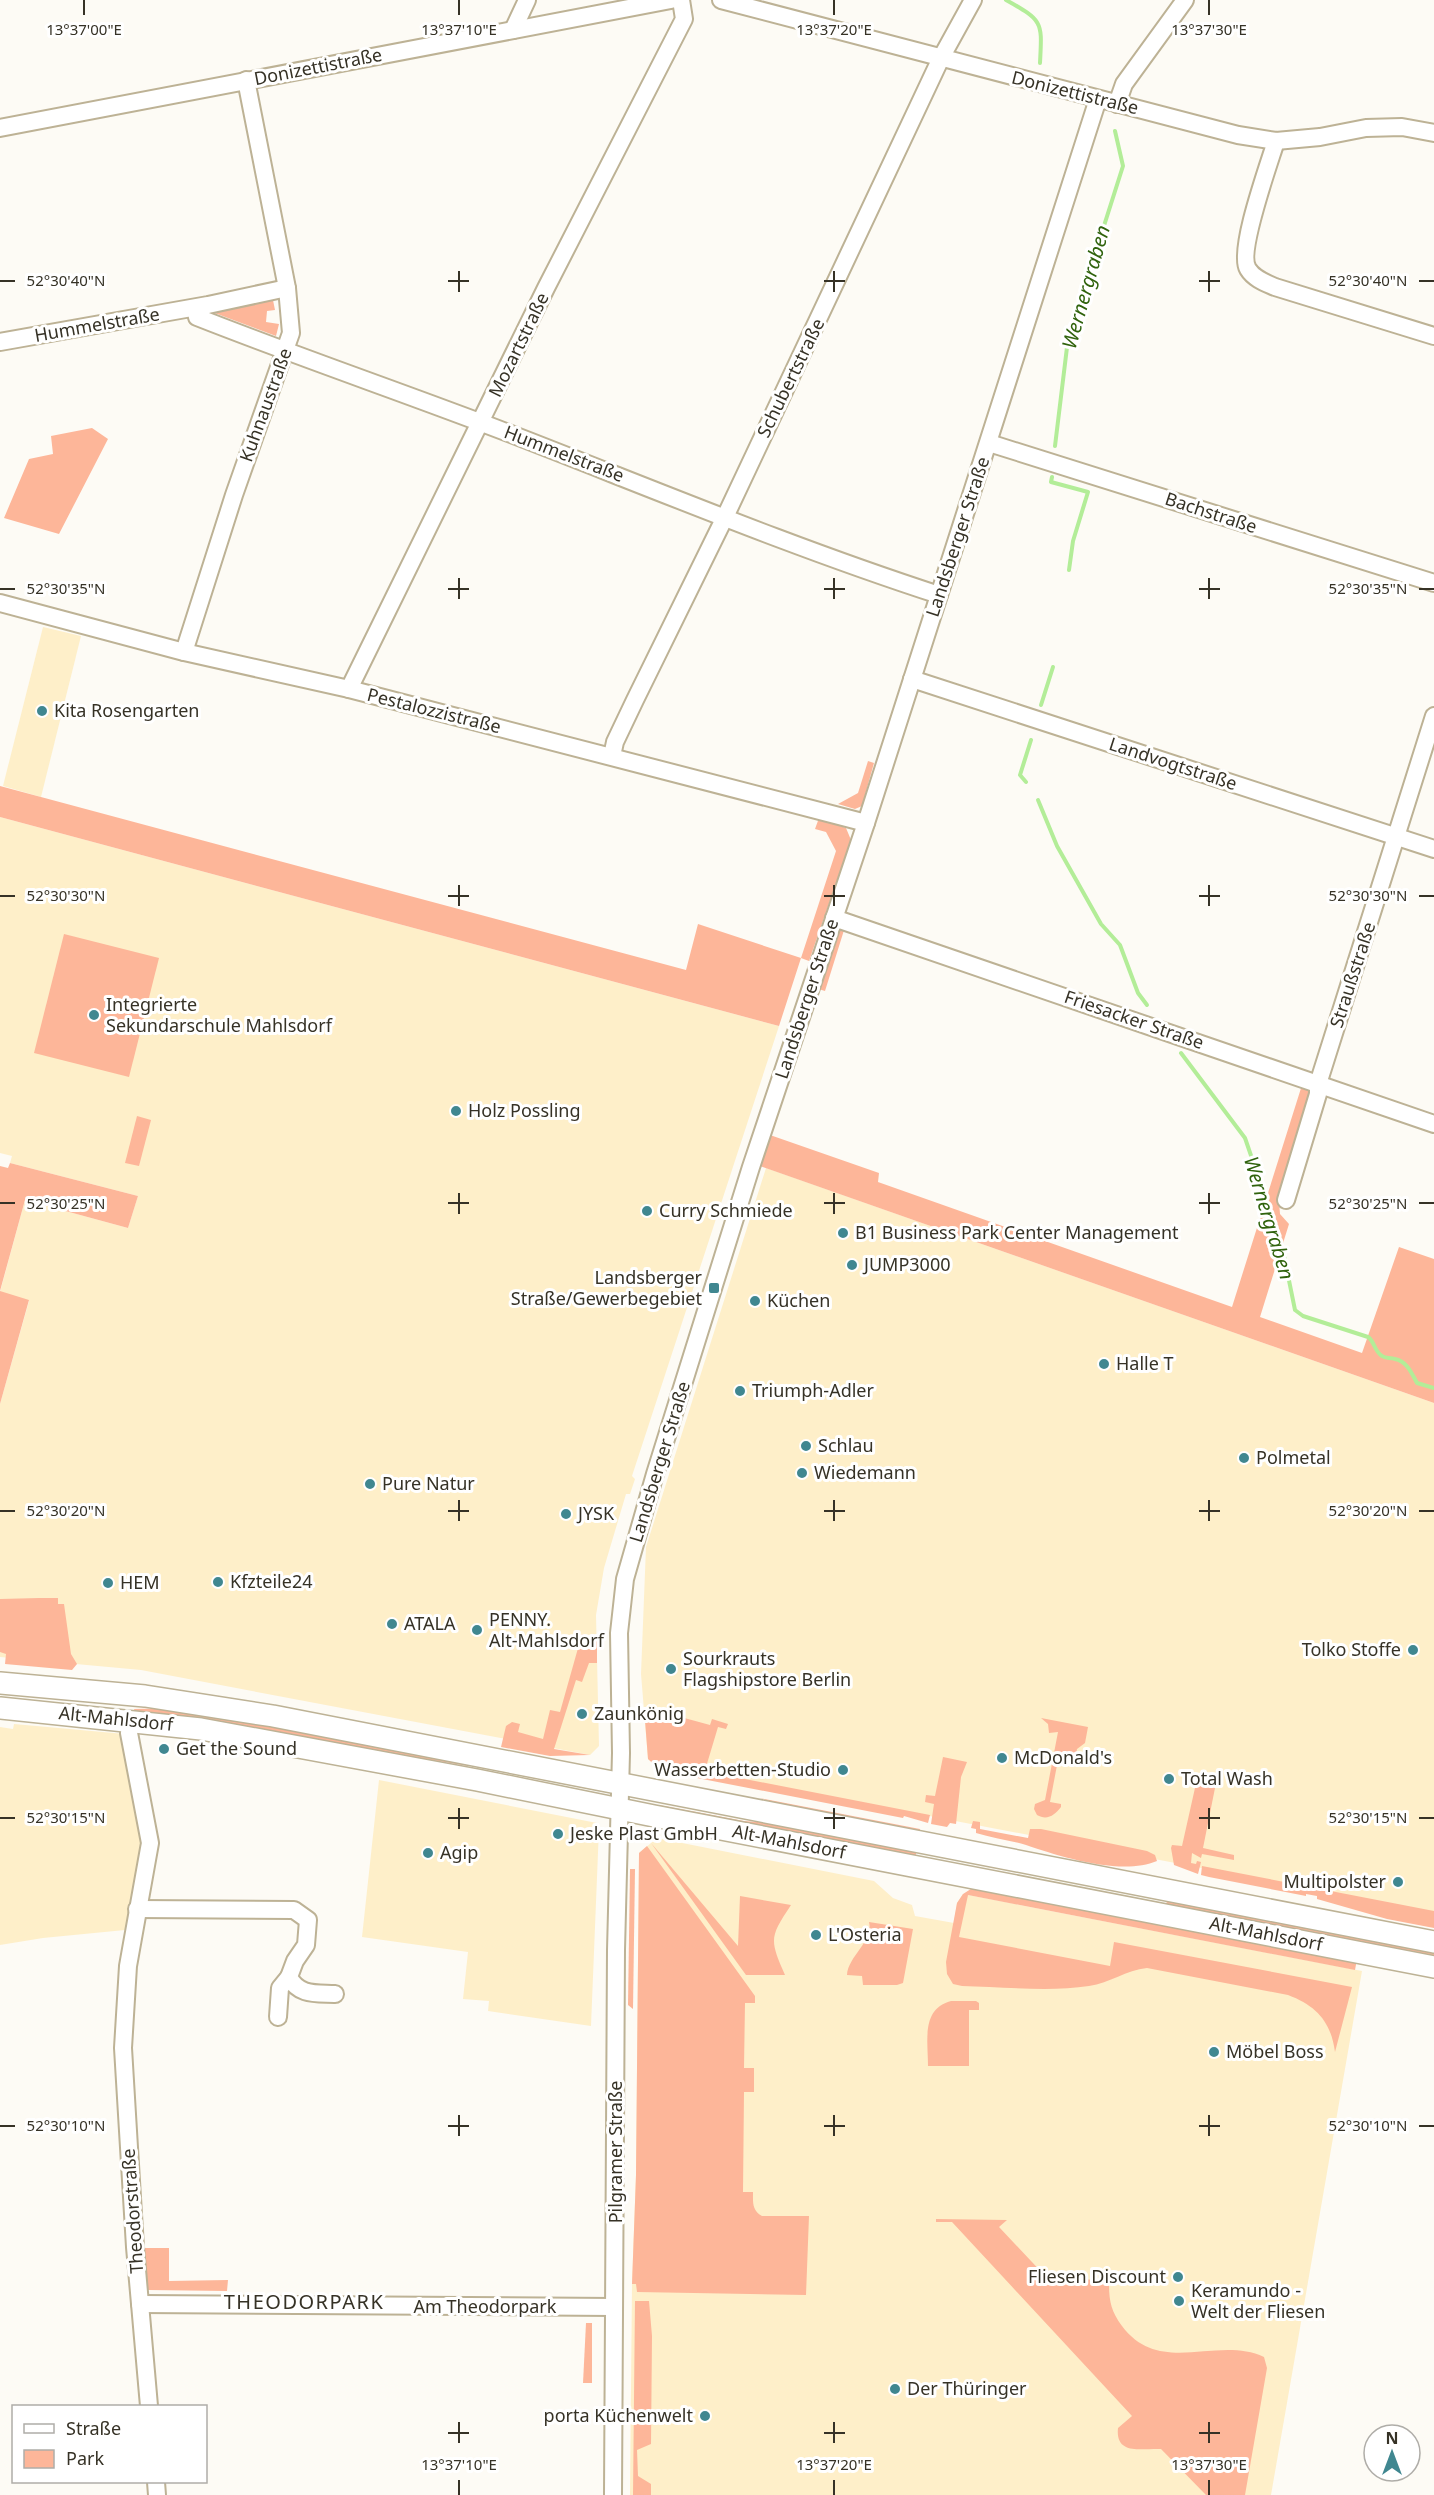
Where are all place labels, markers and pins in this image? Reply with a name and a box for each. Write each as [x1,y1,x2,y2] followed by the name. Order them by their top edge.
[54,698,199,722] place label: Kita Rosengarten
[35,704,49,718] marker: Kita Rosengarten
[106,992,333,1037] place label: Integrierte Sekundarschule Mahlsdorf
[87,1008,101,1022] marker: Integrierte Sekundarschule Mahlsdorf
[468,1098,581,1122] place label: Holz Possling
[449,1104,463,1118] marker: Holz Possling
[659,1198,793,1222] place label: Curry Schmiede
[640,1204,654,1218] marker: Curry Schmiede
[855,1220,1179,1244] place label: B1 Business Park Center Management
[836,1226,850,1240] marker: B1 Business Park Center Management
[862,1252,950,1276] place label: JUMP3000
[845,1258,859,1272] marker: JUMP3000
[511,1265,703,1310] place label: Landsberger Straße/Gewerbegebiet
[707,1281,721,1295] marker: Landsberger Straße/Gewerbegebiet
[767,1288,830,1312] place label: Küchen
[748,1294,762,1308] marker: Küchen
[1116,1351,1174,1375] place label: Halle T
[1097,1357,1111,1371] marker: Halle T
[752,1378,874,1402] place label: Triumph-Adler
[733,1384,747,1398] marker: Triumph-Adler
[818,1433,874,1457] place label: Schlau
[799,1439,813,1453] marker: Schlau
[1256,1445,1331,1469] place label: Polmetal
[1237,1451,1251,1465] marker: Polmetal
[814,1460,916,1484] place label: Wiedemann
[795,1466,809,1480] marker: Wiedemann
[382,1471,475,1495] place label: Pure Natur
[363,1477,377,1491] marker: Pure Natur
[576,1501,615,1525] place label: JYSK
[559,1507,573,1521] marker: JYSK
[230,1569,312,1593] place label: Kfzteile24
[120,1570,160,1594] place label: HEM
[211,1575,225,1589] marker: Kfzteile24
[101,1576,115,1590] marker: HEM
[489,1607,605,1652] place label: PENNY. Alt-Mahlsdorf
[404,1611,456,1635] place label: ATALA
[385,1617,399,1631] marker: ATALA
[470,1623,484,1637] marker: PENNY. Alt-Mahlsdorf
[1302,1637,1401,1661] place label: Tolko Stoffe
[1406,1643,1420,1657] marker: Tolko Stoffe
[683,1646,851,1691] place label: Sourkrauts Flagshipstore Berlin
[664,1662,678,1676] marker: Sourkrauts Flagshipstore Berlin
[594,1701,684,1725] place label: Zaunkönig
[575,1707,589,1721] marker: Zaunkönig
[176,1736,297,1760] place label: Get the Sound
[157,1742,171,1756] marker: Get the Sound
[1014,1745,1112,1769] place label: McDonald's
[995,1751,1009,1765] marker: McDonald's
[654,1757,831,1781] place label: Wasserbetten-Studio
[836,1763,850,1777] marker: Wasserbetten-Studio
[1181,1766,1273,1790] place label: Total Wash
[1162,1772,1176,1786] marker: Total Wash
[568,1821,718,1845] place label: Jeske Plast GmbH
[551,1827,565,1841] marker: Jeske Plast GmbH
[440,1840,478,1864] place label: Agip
[421,1846,435,1860] marker: Agip
[1283,1869,1387,1893] place label: Multipolster
[1391,1875,1405,1889] marker: Multipolster
[828,1922,902,1946] place label: L'Osteria
[809,1928,823,1942] marker: L'Osteria
[1226,2039,1324,2063] place label: Möbel Boss
[1207,2045,1221,2059] marker: Möbel Boss
[1028,2264,1166,2288] place label: Fliesen Discount
[1171,2270,1185,2284] marker: Fliesen Discount
[1191,2278,1325,2323] place label: Keramundo - Welt der Fliesen
[1172,2294,1186,2308] marker: Keramundo - Welt der Fliesen
[907,2376,1027,2400] place label: Der Thüringer
[888,2382,902,2396] marker: Der Thüringer
[544,2403,693,2427] place label: porta Küchenwelt
[698,2409,712,2423] marker: porta Küchenwelt

